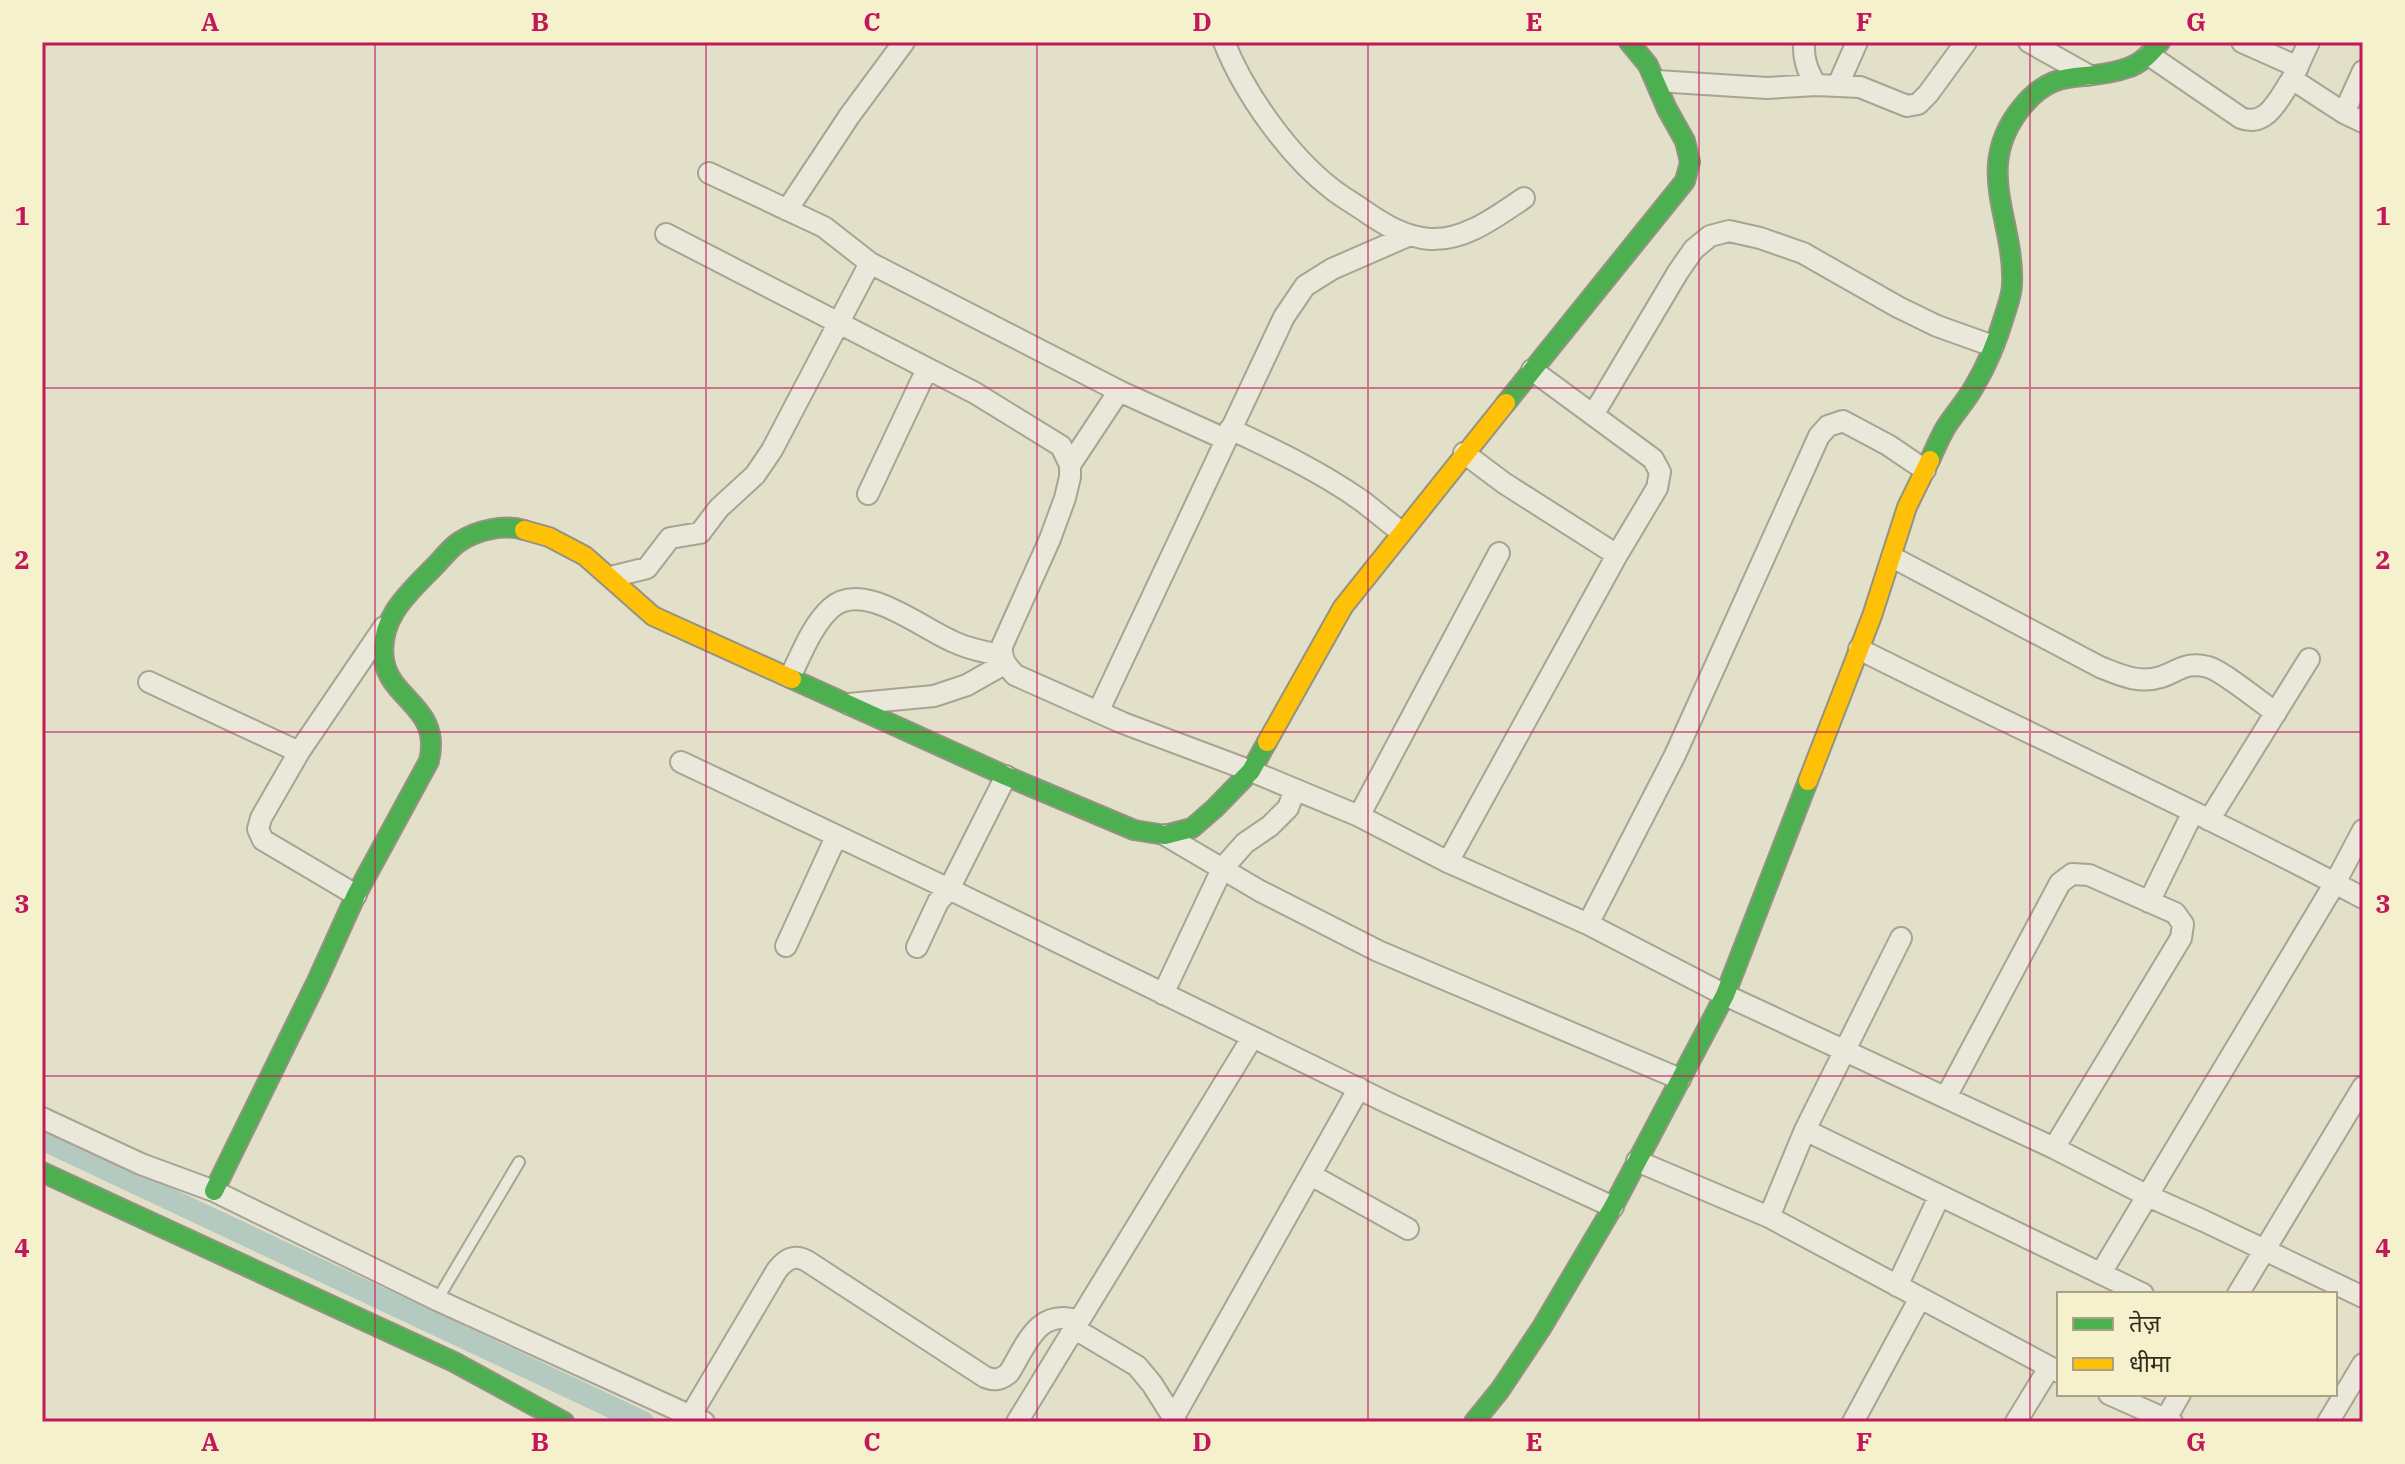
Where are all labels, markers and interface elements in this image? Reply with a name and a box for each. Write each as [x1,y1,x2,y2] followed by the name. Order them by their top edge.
[201,4,219,38] text: A
[531,4,549,38] text: B
[863,4,881,38] text: C
[1192,4,1212,38] text: D
[1525,4,1543,38] text: E
[1856,4,1872,38] text: F
[2186,4,2206,38] text: G
[14,198,30,232] text: 1
[2375,198,2391,232] text: 1
[14,542,30,576] text: 2
[2375,542,2391,576] text: 2
[14,886,30,920] text: 3
[2375,886,2391,920] text: 3
[14,1230,30,1264] text: 4
[2375,1230,2391,1264] text: 4
[2057,1292,2337,1396] legend
[2129,1307,2162,1339] text: तेज़
[2129,1347,2171,1379] text: धीमा
[201,1424,219,1458] text: A
[531,1424,549,1458] text: B
[863,1424,881,1458] text: C
[1192,1424,1212,1458] text: D
[1525,1424,1543,1458] text: E
[1856,1424,1872,1458] text: F
[2186,1424,2206,1458] text: G

